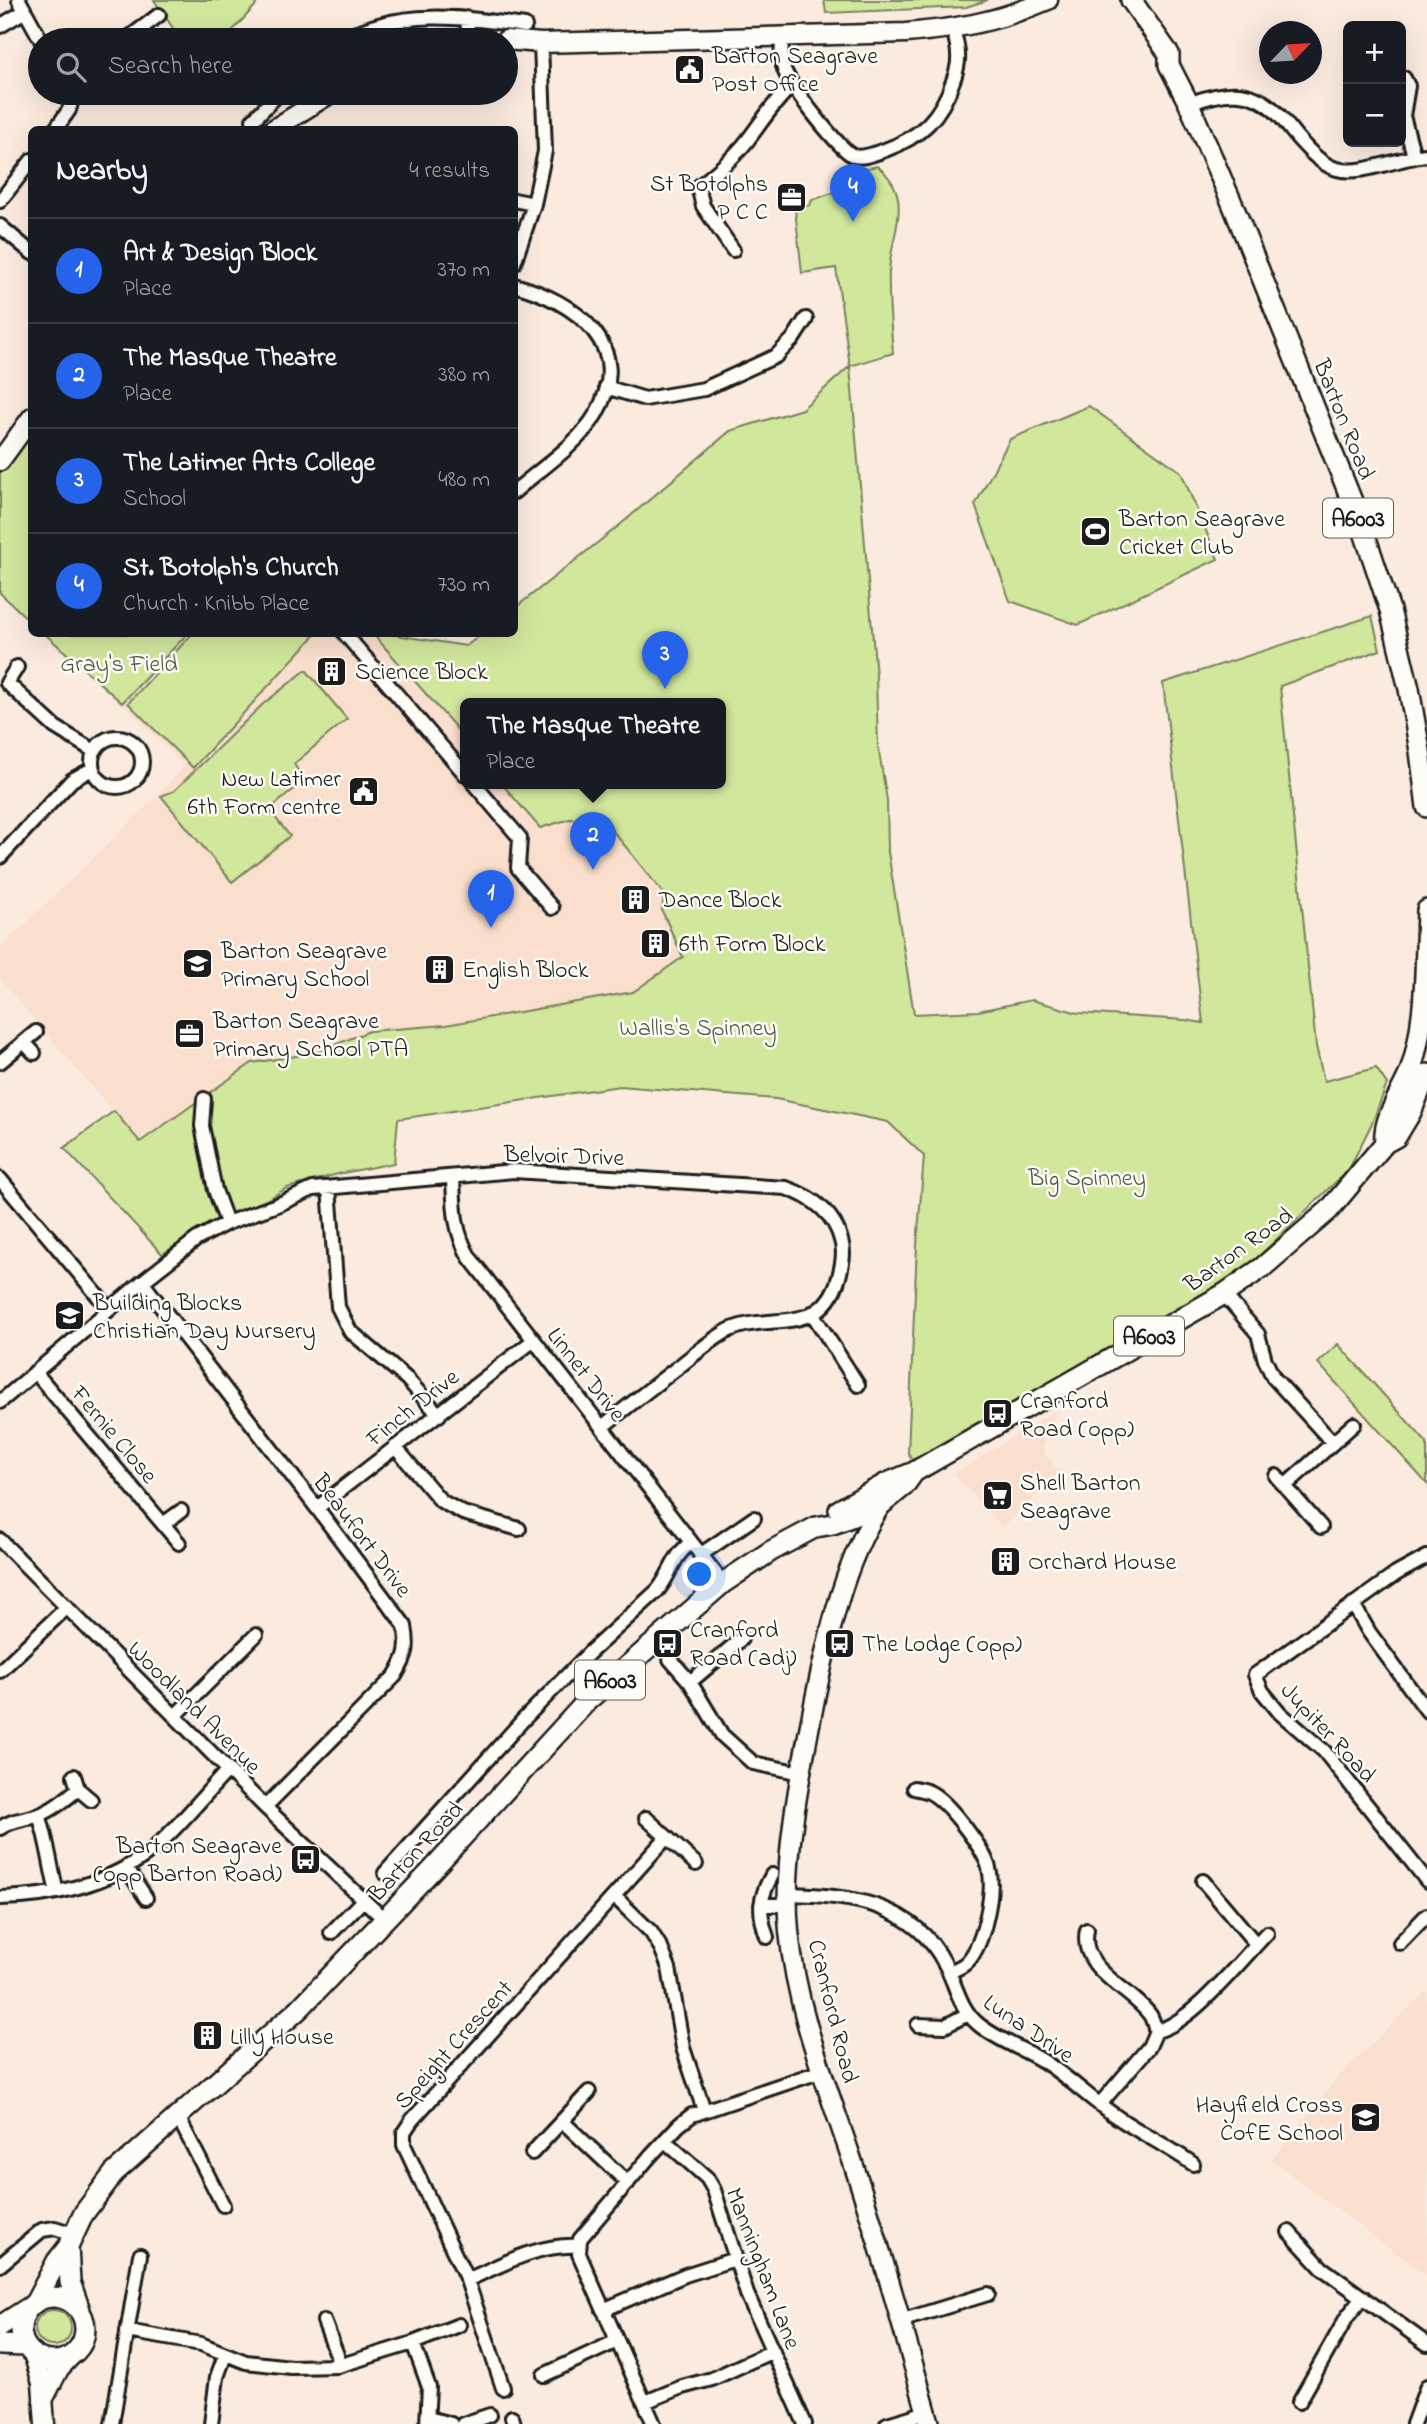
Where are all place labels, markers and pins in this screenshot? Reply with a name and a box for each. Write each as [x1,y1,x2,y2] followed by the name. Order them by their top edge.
[711,40,878,103] place label: Barton Seagrave Post Office
[672,52,706,86] public building icon: Barton Seagrave Post Office
[830,164,876,222] pin: 4
[650,168,768,231] place label: St Botolphs P C C
[774,180,808,214] office icon: St Botolphs P C C
[1118,503,1285,566] place label: Barton Seagrave Cricket Club
[1079,515,1113,549] sports icon: Barton Seagrave Cricket Club
[642,631,688,689] pin: 3
[315,654,349,688] building icon: Science Block
[355,656,488,691] place label: Science Block
[188,763,342,826] place label: New Latimer 6th Form centre
[347,775,381,809] public building icon: New Latimer 6th Form centre
[570,812,616,870] pin: 2
[468,870,514,928] pin: 1
[619,882,653,916] building icon: Dance Block
[658,884,782,919] place label: Dance Block
[639,926,673,960] building icon: 6th Form Block
[679,928,826,963] place label: 6th Form Block
[220,935,387,999] place label: Barton Seagrave Primary School
[181,947,215,981] school or university icon: Barton Seagrave Primary School
[422,952,456,986] building icon: English Block
[462,954,589,989] place label: English Block
[212,1005,408,1069] place label: Barton Seagrave Primary School PTA
[173,1017,207,1051] office icon: Barton Seagrave Primary School PTA
[92,1287,316,1351] place label: Building Blocks Christian Day Nursery
[53,1299,87,1333] school or university icon: Building Blocks Christian Day Nursery
[1020,1385,1134,1448] place label: Cranford Road (opp)
[980,1397,1014,1431] bus stop icon: Cranford Road (opp)
[1020,1467,1141,1530] place label: Shell Barton Seagrave
[980,1479,1014,1513] supermarket icon: Shell Barton Seagrave
[988,1544,1022,1578] building icon: Orchard House
[1028,1546,1176,1581] place label: Orchard House
[690,1614,797,1677] place label: Cranford Road (adj)
[650,1626,684,1660] bus stop icon: Cranford Road (adj)
[822,1626,856,1660] bus stop icon: The Lodge (opp)
[862,1628,1022,1663] place label: The Lodge (opp)
[93,1830,282,1893] place label: Barton Seagrave (opp Barton Road)
[288,1842,322,1876] bus stop icon: Barton Seagrave (opp Barton Road)
[190,2019,224,2053] building icon: Lilly House
[230,2021,334,2057] place label: Lilly House
[1195,2089,1343,2152] place label: Hayfield Cross CofE School
[1349,2101,1383,2135] school or university icon: Hayfield Cross CofE School

